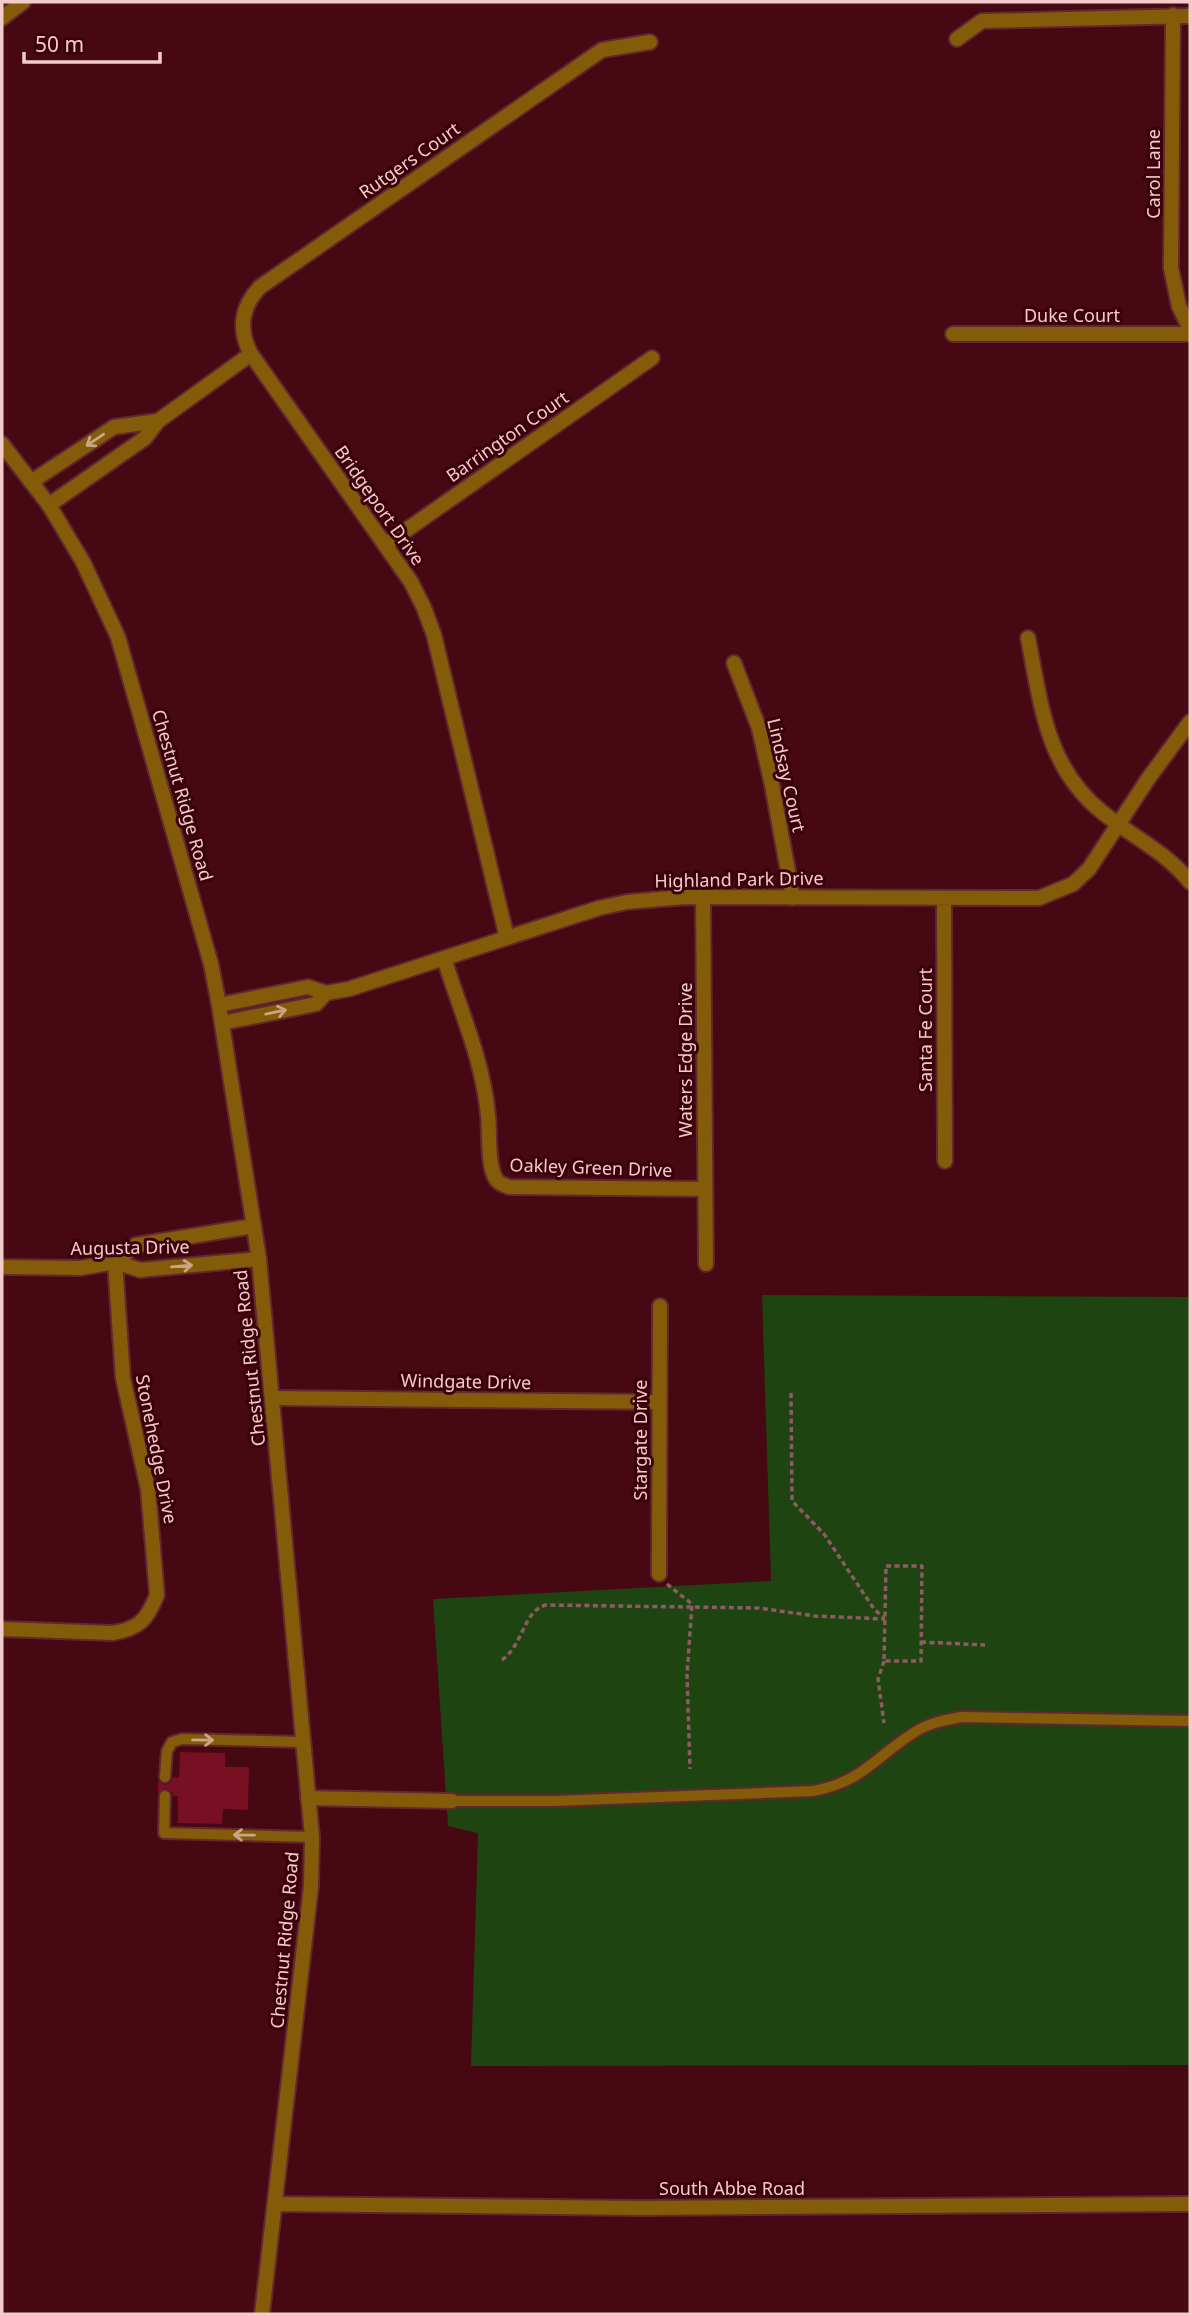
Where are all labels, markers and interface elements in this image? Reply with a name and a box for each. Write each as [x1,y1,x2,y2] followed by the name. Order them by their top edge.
[24,21,161,65] scale bar
[35,30,84,58] text: 50 m
[354,116,465,204] street label: Rutgers Court
[1141,129,1165,219] street label: Carol Lane
[1024,303,1121,327] street label: Duke Court
[441,385,573,487] street label: Barrington Court
[86,433,105,447] one-way arrow
[330,440,430,570] street label: Bridgeport Drive
[147,706,219,884] street label: Chestnut Ridge Road
[762,716,812,835] street label: Lindsay Court
[654,866,824,892] street label: Highland Park Drive
[913,968,937,1092] street label: Santa Fe Court
[673,982,697,1138] street label: Waters Edge Drive
[264,1005,287,1019] one-way arrow
[509,1152,673,1182] street label: Oakley Green Drive
[70,1234,190,1260] street label: Augusta Drive
[170,1259,193,1272] one-way arrow
[228,1269,270,1447] street label: Chestnut Ridge Road
[401,1368,531,1394] street label: Windgate Drive
[131,1372,183,1526] street label: Stonehedge Drive
[628,1380,652,1500] street label: Stargate Drive
[191,1733,214,1746] one-way arrow
[232,1829,255,1842] one-way arrow
[264,1851,304,2029] street label: Chestnut Ridge Road
[659,2176,805,2200] street label: South Abbe Road

